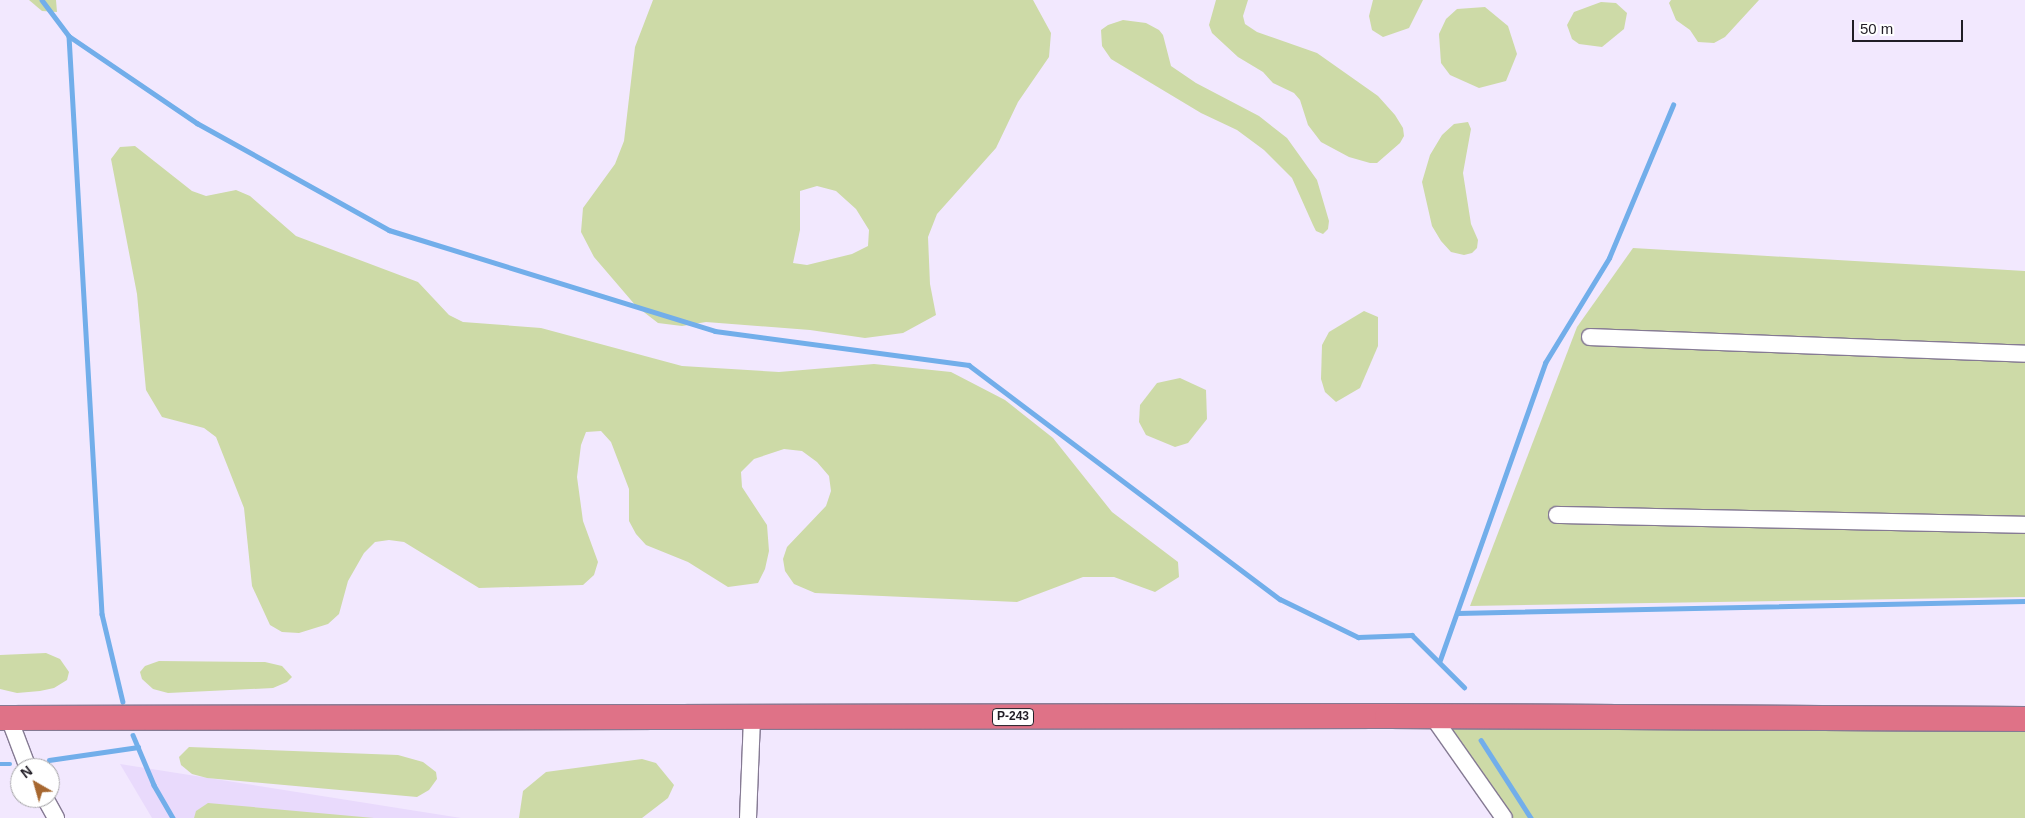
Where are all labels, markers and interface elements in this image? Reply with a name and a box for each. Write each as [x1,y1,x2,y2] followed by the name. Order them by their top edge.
[1855,10,1966,42] scale bar
[1860,20,1893,37] text: 50 m
[992,708,1034,726] road number: Р-243
[10,758,60,808] north arrow
[17,763,35,781] text: N

